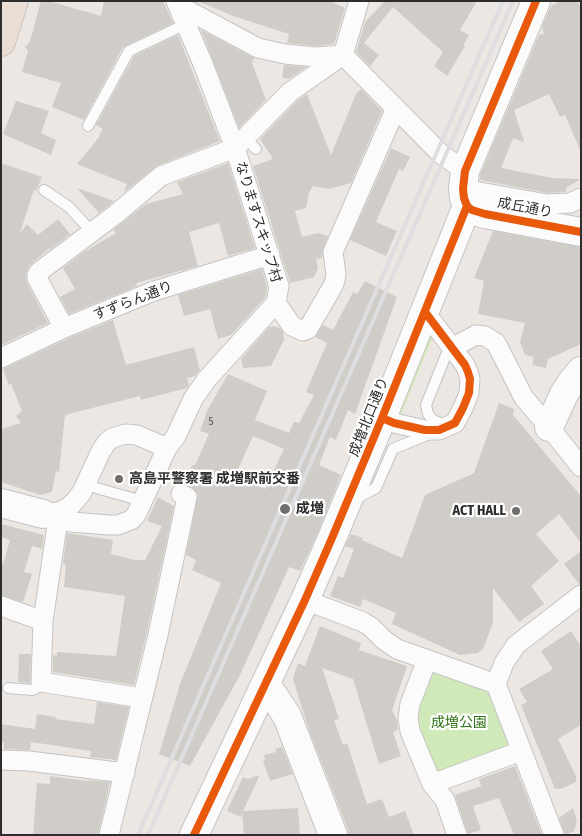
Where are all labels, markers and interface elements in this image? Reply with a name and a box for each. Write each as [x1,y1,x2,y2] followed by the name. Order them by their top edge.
[232,159,284,285] street label: なりますスキップ村
[496,194,554,222] street label: 成丘通り
[91,278,175,324] street label: すずらん通り
[345,375,393,459] street label: 成増北口通り
[208,415,214,429] house number: 5
[129,471,300,487] place label: 高島平警察署 成増駅前交番
[113,473,125,485] marker: 高島平警察署 成増駅前交番
[296,501,324,517] place label: 成増
[278,502,292,516] marker: 成増
[453,503,506,519] place label: ACT HALL
[510,505,522,517] marker: ACT HALL
[431,715,487,731] park label: 成増公園

